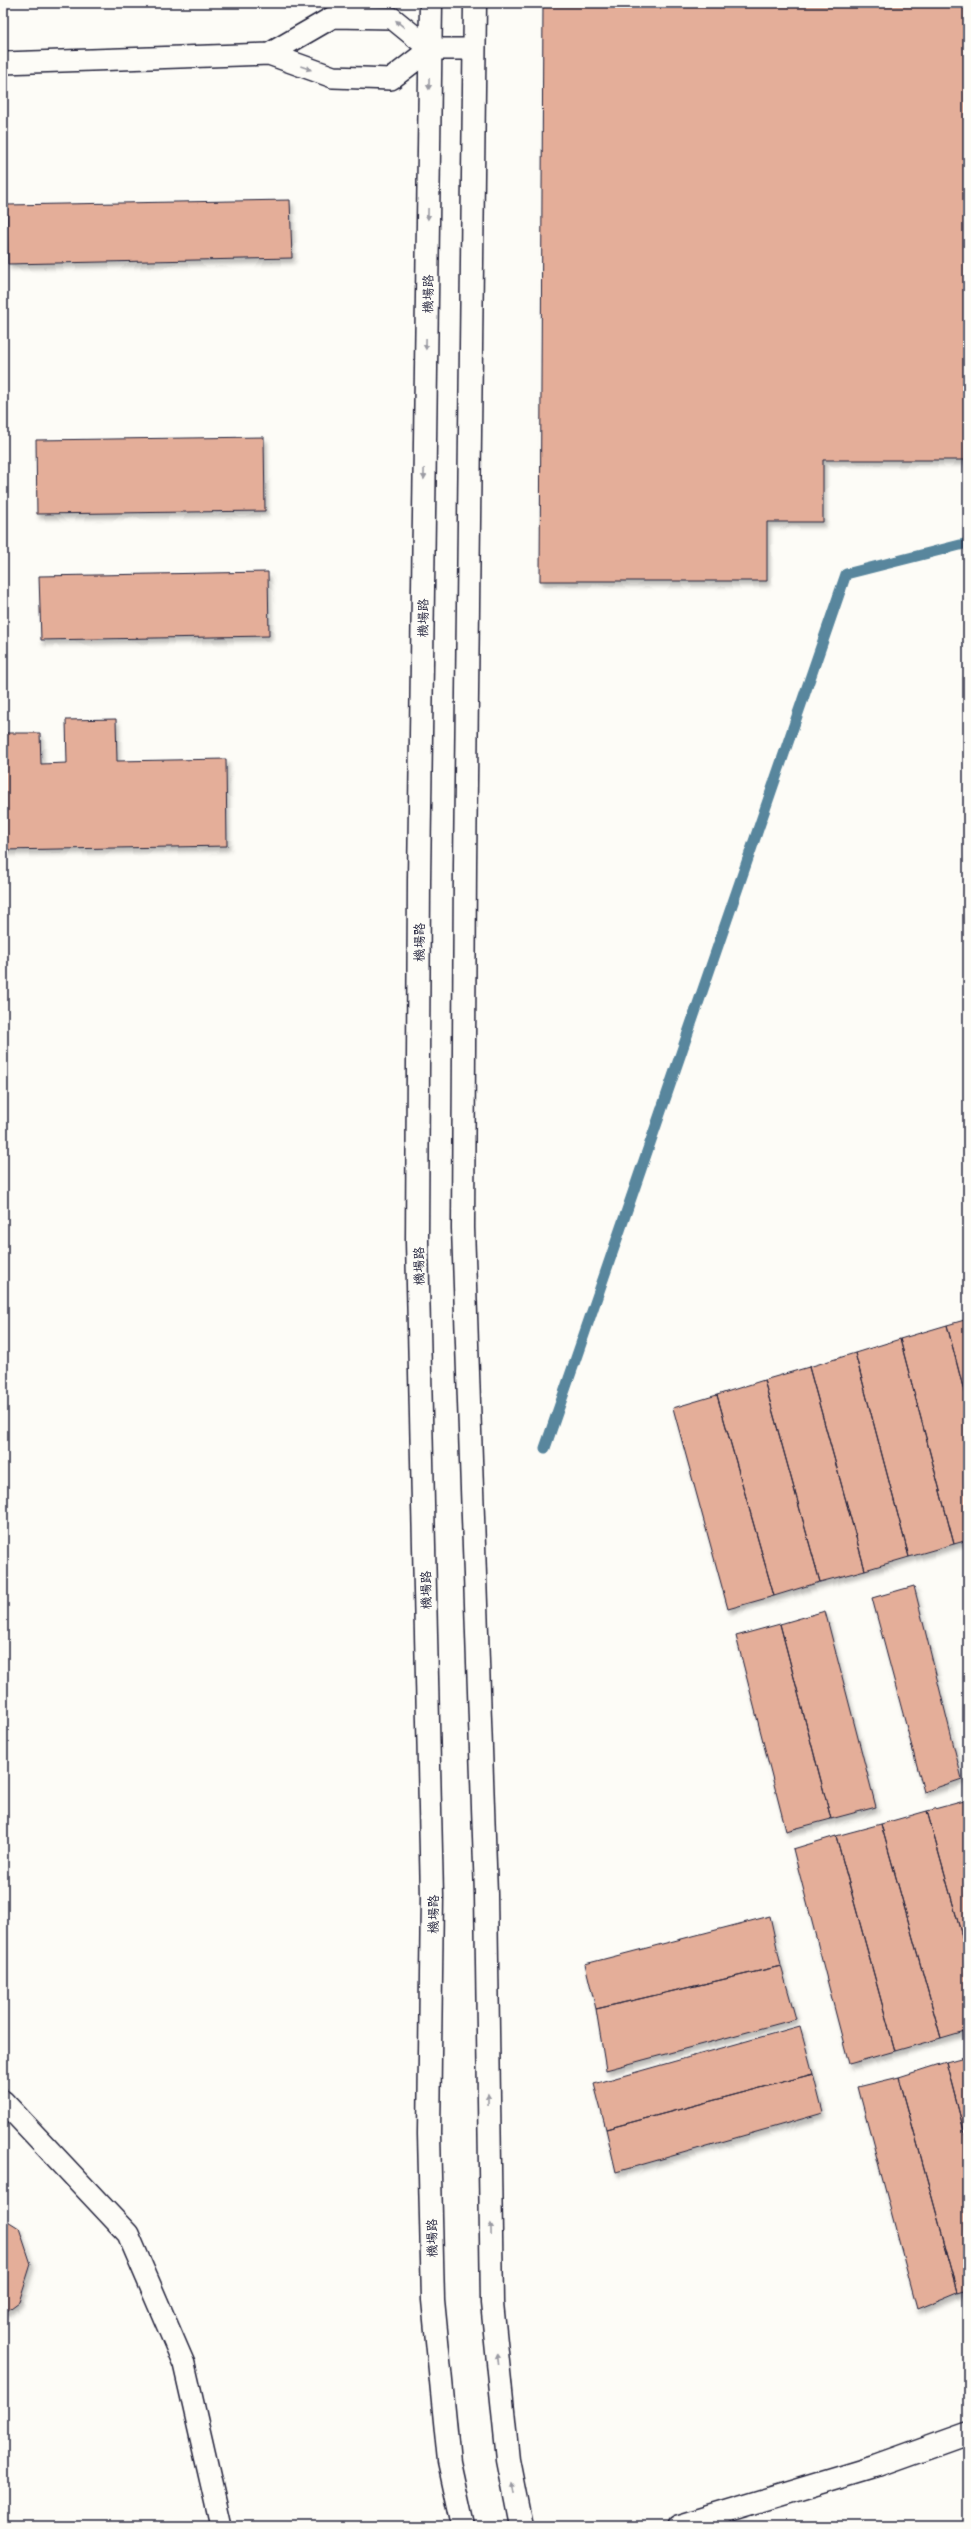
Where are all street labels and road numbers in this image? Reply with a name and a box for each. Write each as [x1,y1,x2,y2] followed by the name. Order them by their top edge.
[417,274,437,314] street label: 機場路
[412,598,432,638] street label: 機場路
[409,922,428,962] street label: 機場路
[408,1246,428,1286] street label: 機場路
[415,1570,435,1610] street label: 機場路
[423,1894,442,1934] street label: 機場路
[421,2218,441,2258] street label: 機場路

